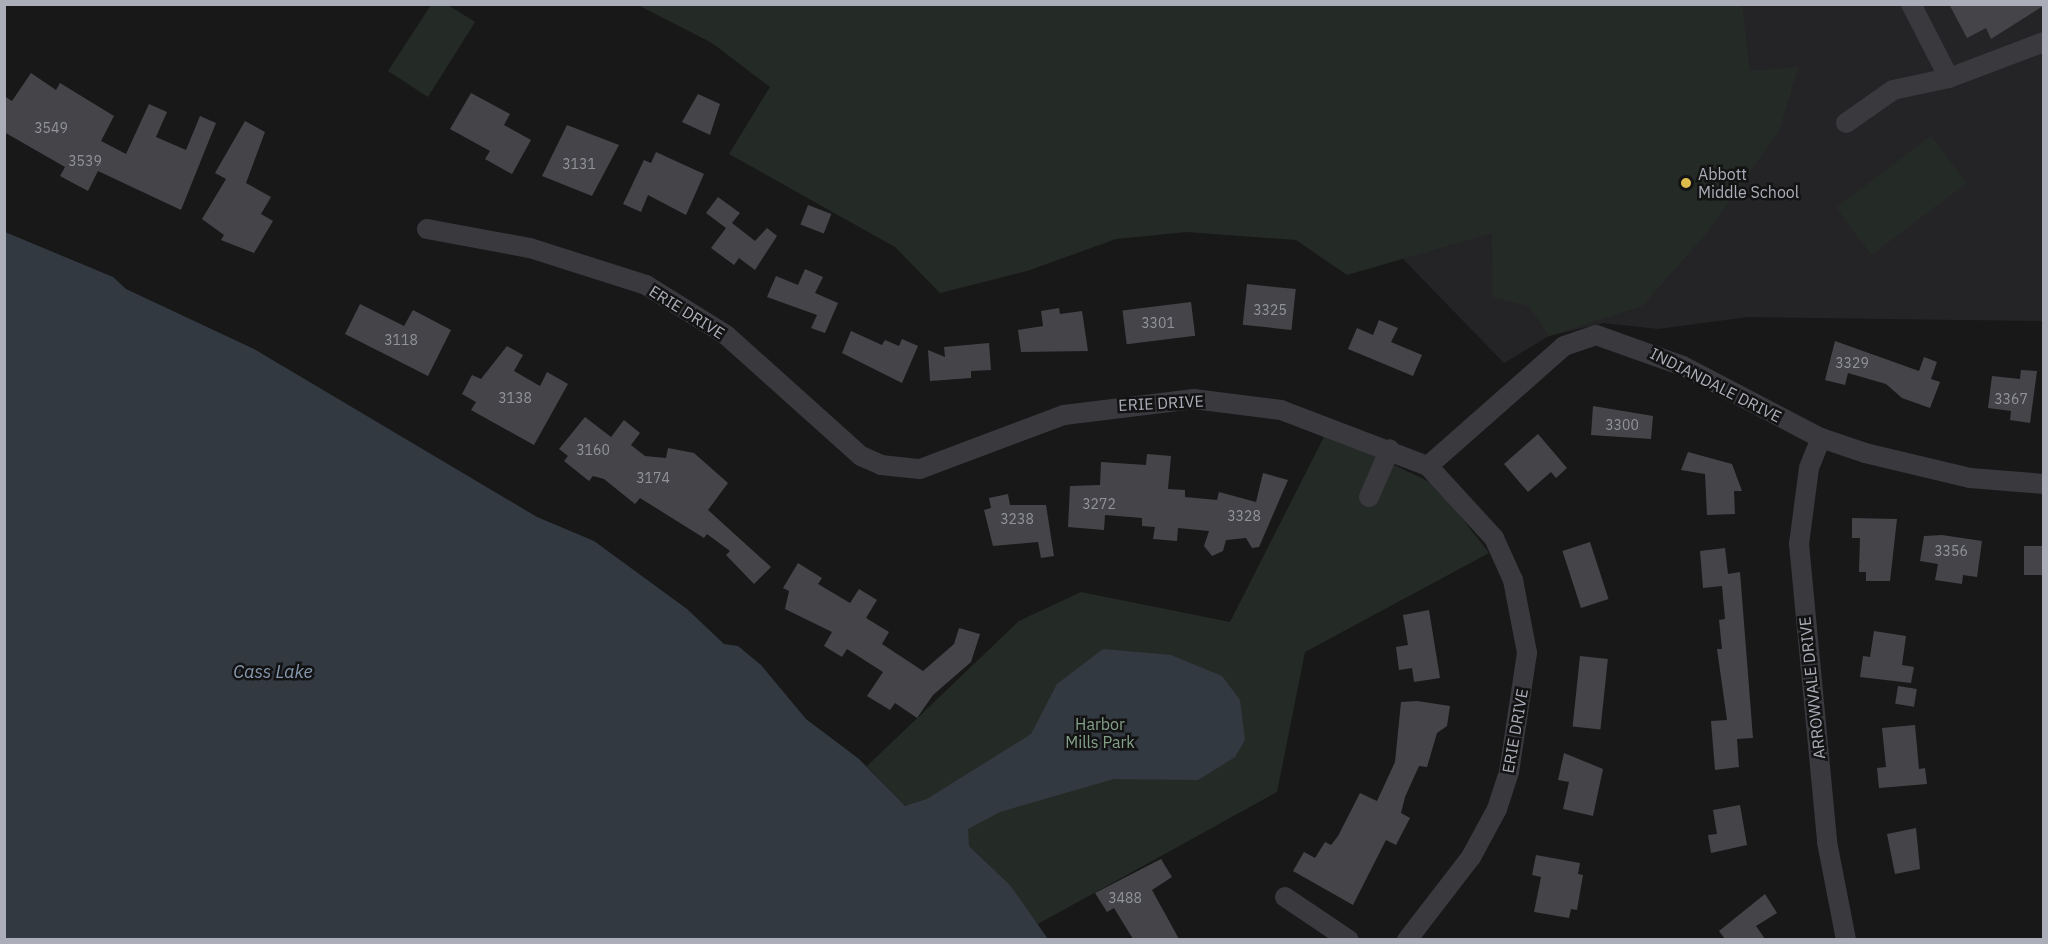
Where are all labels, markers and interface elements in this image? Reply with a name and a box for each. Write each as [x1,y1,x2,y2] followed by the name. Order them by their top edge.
[34,120,68,136] house number: 3549
[68,153,102,169] house number: 3539
[562,156,596,172] house number: 3131
[1698,164,1799,202] place label: Abbott Middle School
[1679,176,1693,190] marker: Abbott Middle School
[646,281,728,343] street label: ERIE DRIVE
[1253,302,1287,318] house number: 3325
[1141,315,1175,331] house number: 3301
[384,332,418,348] house number: 3118
[1647,344,1785,426] street label: INDIANDALE DRIVE
[1835,355,1869,371] house number: 3329
[498,390,532,406] house number: 3138
[1118,391,1204,415] street label: ERIE DRIVE
[1994,391,2028,407] house number: 3367
[1605,417,1639,433] house number: 3300
[576,442,610,458] house number: 3160
[636,470,670,486] house number: 3174
[1082,496,1116,512] house number: 3272
[1227,508,1261,524] house number: 3328
[1000,511,1034,527] house number: 3238
[1934,543,1968,559] house number: 3356
[1795,616,1829,760] street label: ARROWVALE DRIVE
[233,661,313,683] water label: Cass Lake
[1498,687,1532,775] street label: ERIE DRIVE
[1065,714,1135,752] park label: Harbor Mills Park
[1108,890,1142,906] house number: 3488

